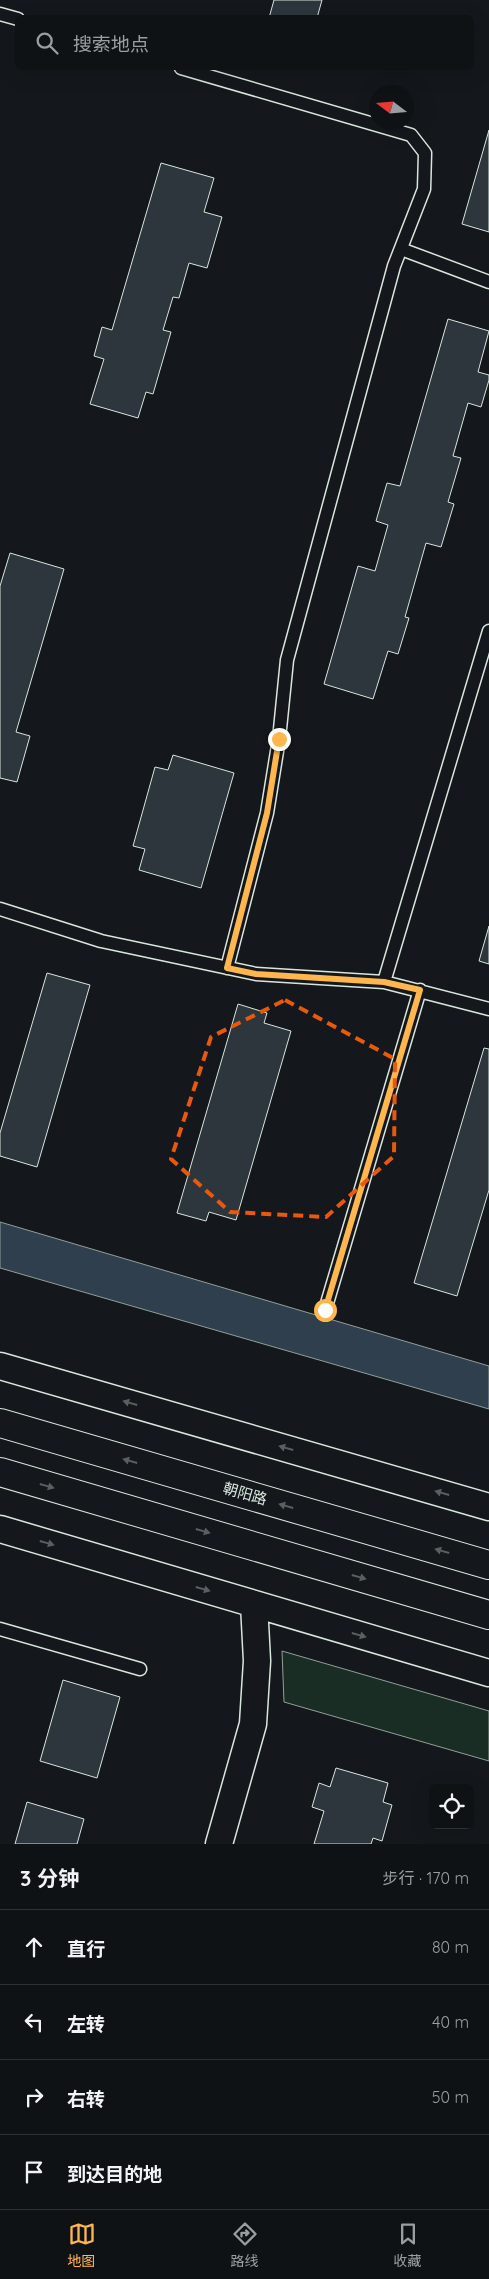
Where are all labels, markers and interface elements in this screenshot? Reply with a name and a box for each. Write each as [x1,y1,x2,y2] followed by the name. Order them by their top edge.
[15,15,474,70] search box
[33,29,61,57] icon: search
[73,32,149,56] text: 搜索地点
[369,85,414,130] north arrow
[268,728,291,751] route end
[314,1299,337,1322] route start
[122,1399,137,1407] one-way arrow
[278,1444,293,1452] one-way arrow
[123,1456,138,1464] one-way arrow
[221,1478,269,1509] street label: 朝阳路
[39,1482,54,1490] one-way arrow
[435,1489,450,1497] one-way arrow
[279,1502,294,1510] one-way arrow
[195,1528,210,1536] one-way arrow
[39,1540,54,1548] one-way arrow
[435,1547,450,1555] one-way arrow
[351,1573,366,1581] one-way arrow
[195,1586,210,1594] one-way arrow
[351,1631,366,1639] one-way arrow
[429,1784,474,1829] map controls
[429,1784,474,1829] button: locate
[20,1865,79,1891] text: 3 分钟
[383,1868,469,1888] text: 步行 · 170 m
[20,1933,48,1961] icon: ahead
[67,1937,105,1961] text: 直行
[432,1937,469,1957] text: 80 m
[20,2008,48,2036] icon: left
[67,2012,105,2036] text: 左转
[432,2012,469,2032] text: 40 m
[20,2083,48,2111] icon: right
[67,2087,105,2111] text: 右转
[432,2087,469,2107] text: 50 m
[20,2158,48,2186] icon: arrive
[67,2162,162,2186] text: 到达目的地
[68,2220,96,2270] tab: 地图
[231,2220,259,2270] tab: 路线
[394,2220,422,2270] tab: 收藏

